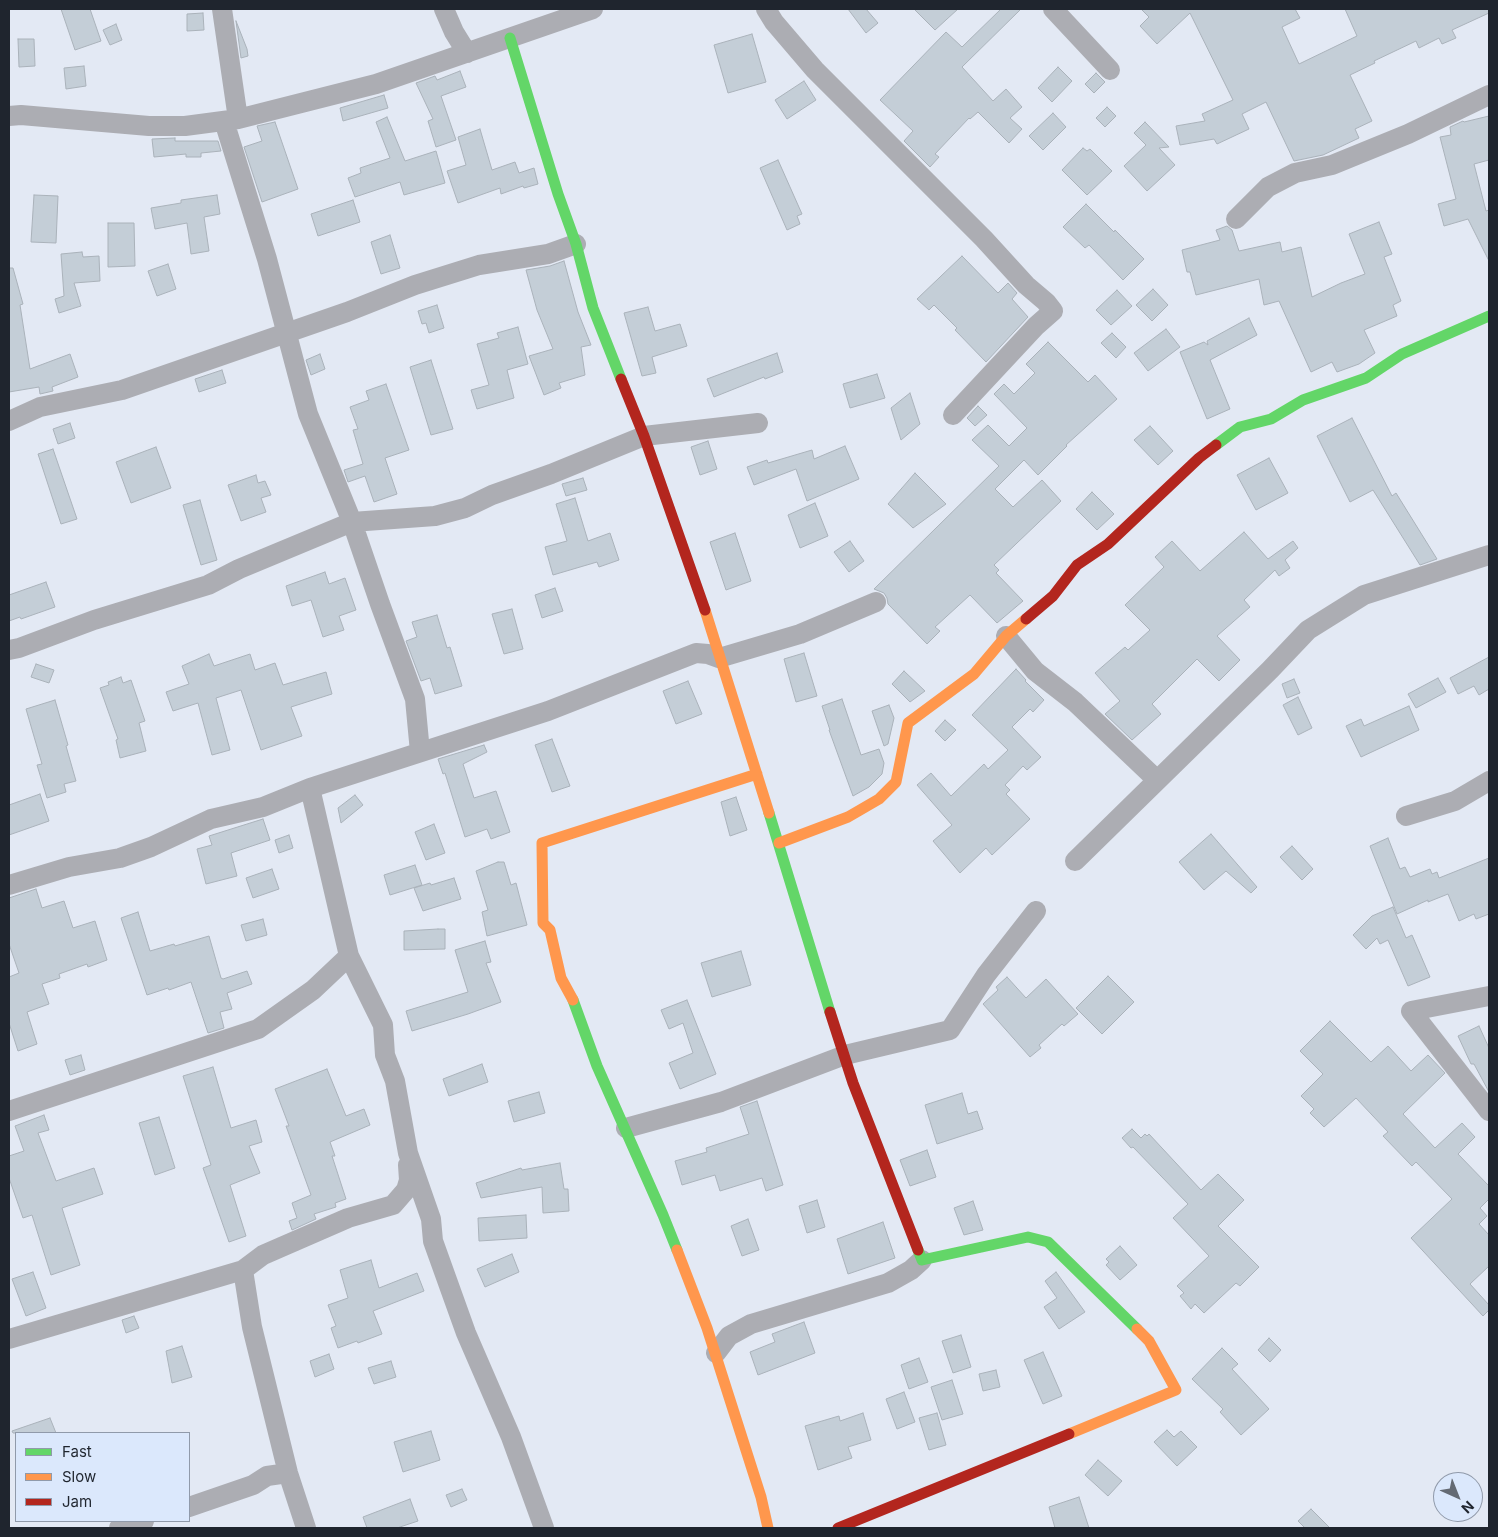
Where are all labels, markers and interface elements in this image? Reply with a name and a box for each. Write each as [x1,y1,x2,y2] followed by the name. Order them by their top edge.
[15,1432,190,1522] legend
[62,1442,92,1461] text: Fast
[62,1467,96,1486] text: Slow
[1433,1472,1483,1522] north arrow
[62,1492,92,1511] text: Jam
[1458,1498,1478,1517] text: N

